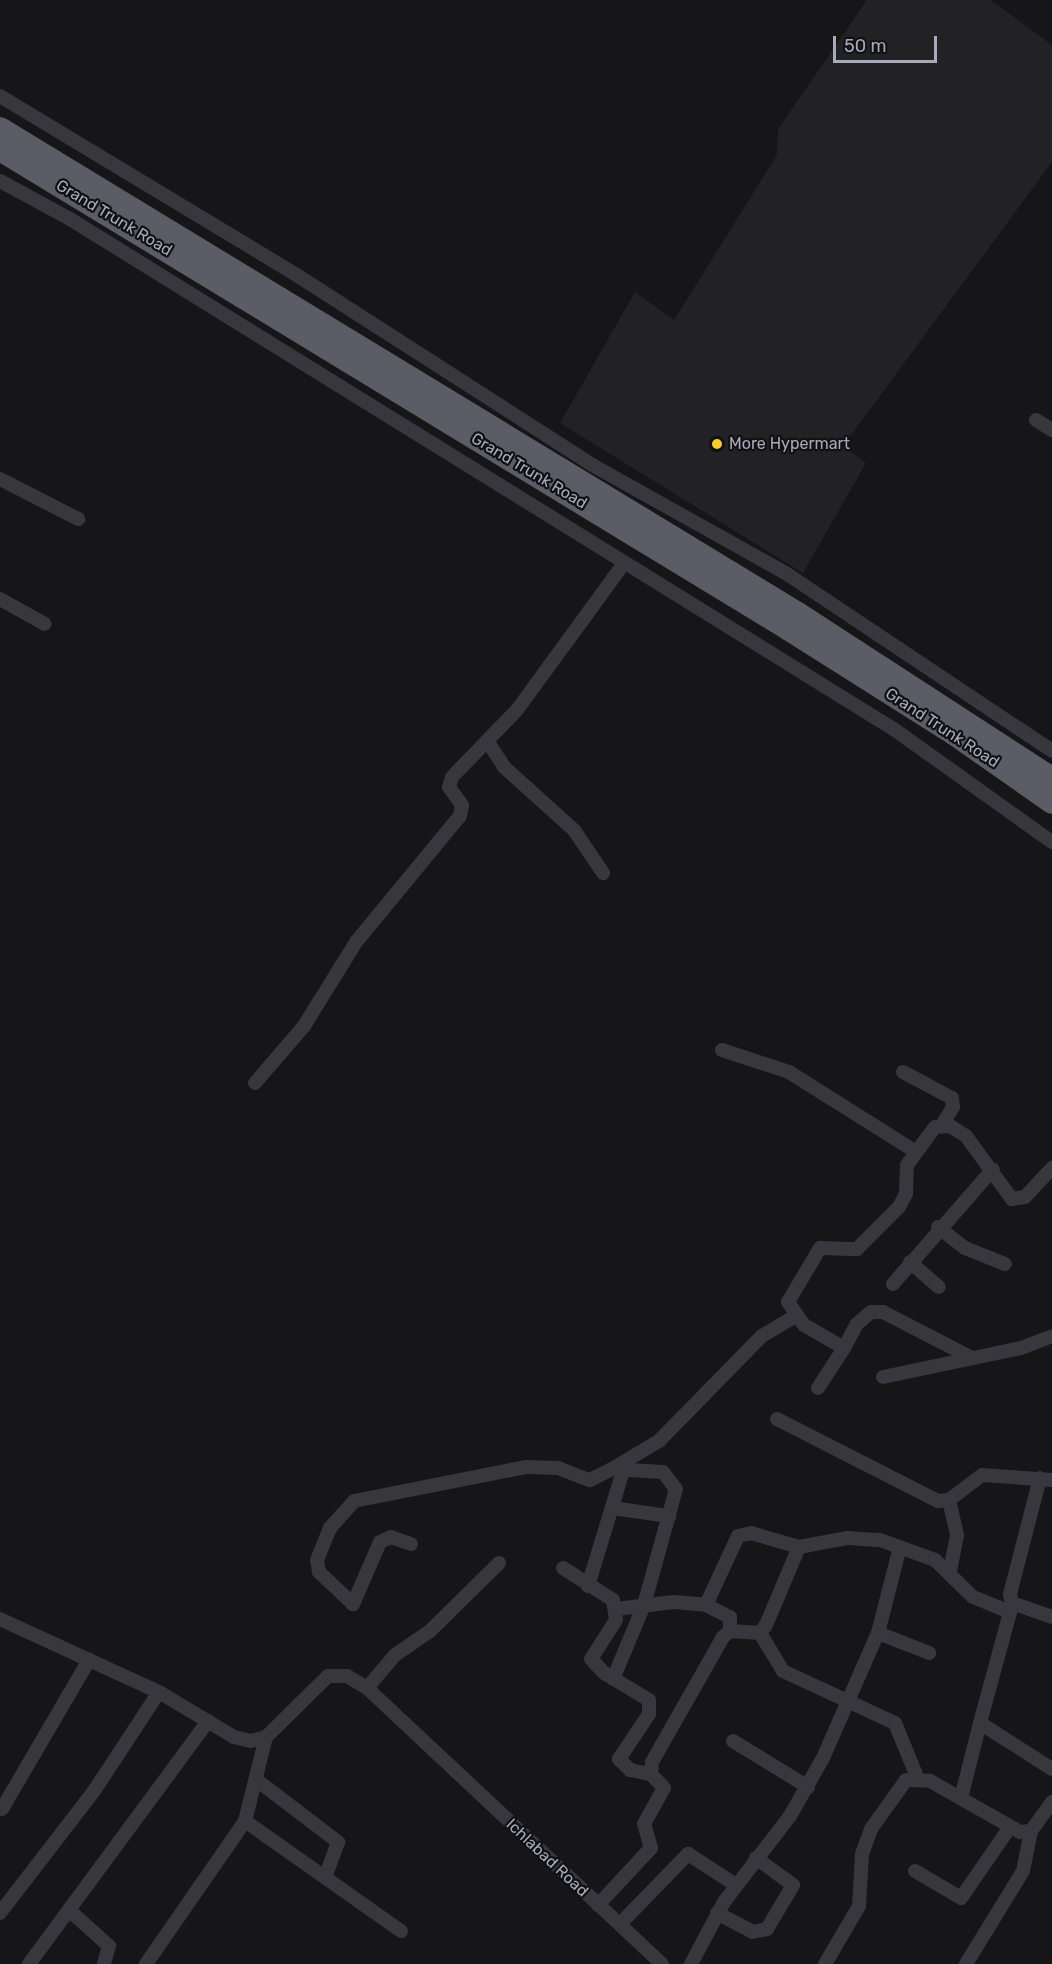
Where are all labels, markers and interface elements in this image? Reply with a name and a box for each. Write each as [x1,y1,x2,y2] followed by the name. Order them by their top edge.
[836,24,940,62] scale bar
[844,35,887,57] text: 50 m
[52,176,176,260] street label: Grand Trunk Road
[467,429,591,513] street label: Grand Trunk Road
[729,434,850,454] place label: More Hypermart
[710,437,724,451] marker: More Hypermart
[881,684,1003,772] street label: Grand Trunk Road
[502,1815,592,1901] street label: Ichlabad Road

